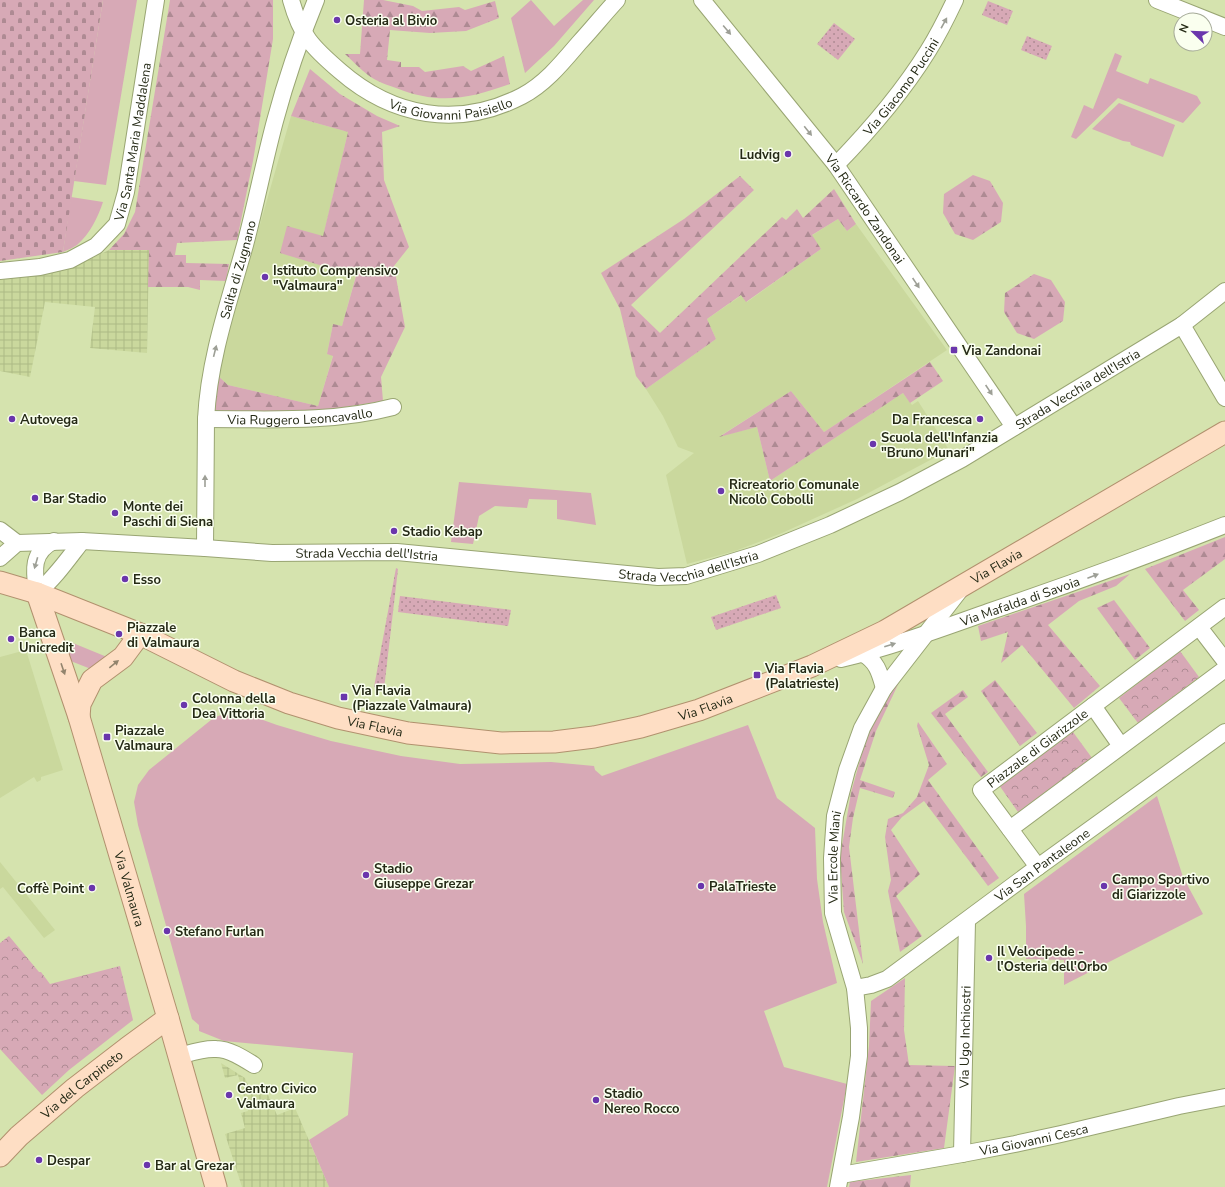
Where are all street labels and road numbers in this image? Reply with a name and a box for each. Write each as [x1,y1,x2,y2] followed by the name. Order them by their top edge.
[859,35,944,141] street label: Via Giacomo Puccini
[110,61,156,224] street label: Via Santa Maria Maddalena
[385,94,515,125] street label: Via Giovanni Paisiello
[820,150,908,268] street label: Via Riccardo Zandonai
[216,219,261,321] street label: Salita di Zugnano
[1012,345,1144,434] street label: Strada Vecchia dell'Istria
[226,404,374,429] street label: Via Ruggero Leoncavallo
[295,544,439,566] street label: Strada Vecchia dell'Istria
[967,545,1026,589] street label: Via Flavia
[618,546,761,587] street label: Strada Vecchia dell'Istria
[957,573,1082,631] street label: Via Mafalda di Savoia
[675,690,736,726] street label: Via Flavia
[984,705,1092,792] street label: Piazzale di Giarizzole
[344,712,405,742] street label: Via Flavia
[824,809,846,905] street label: Via Ercole Miani
[990,824,1094,907] street label: Via San Pantaleone
[109,848,149,929] street label: Via Valmaura
[955,985,976,1090] street label: Via Ugo Inchiostri
[37,1046,127,1124] street label: Via del Carpineto
[977,1120,1090,1161] street label: Via Giovanni Cesca

